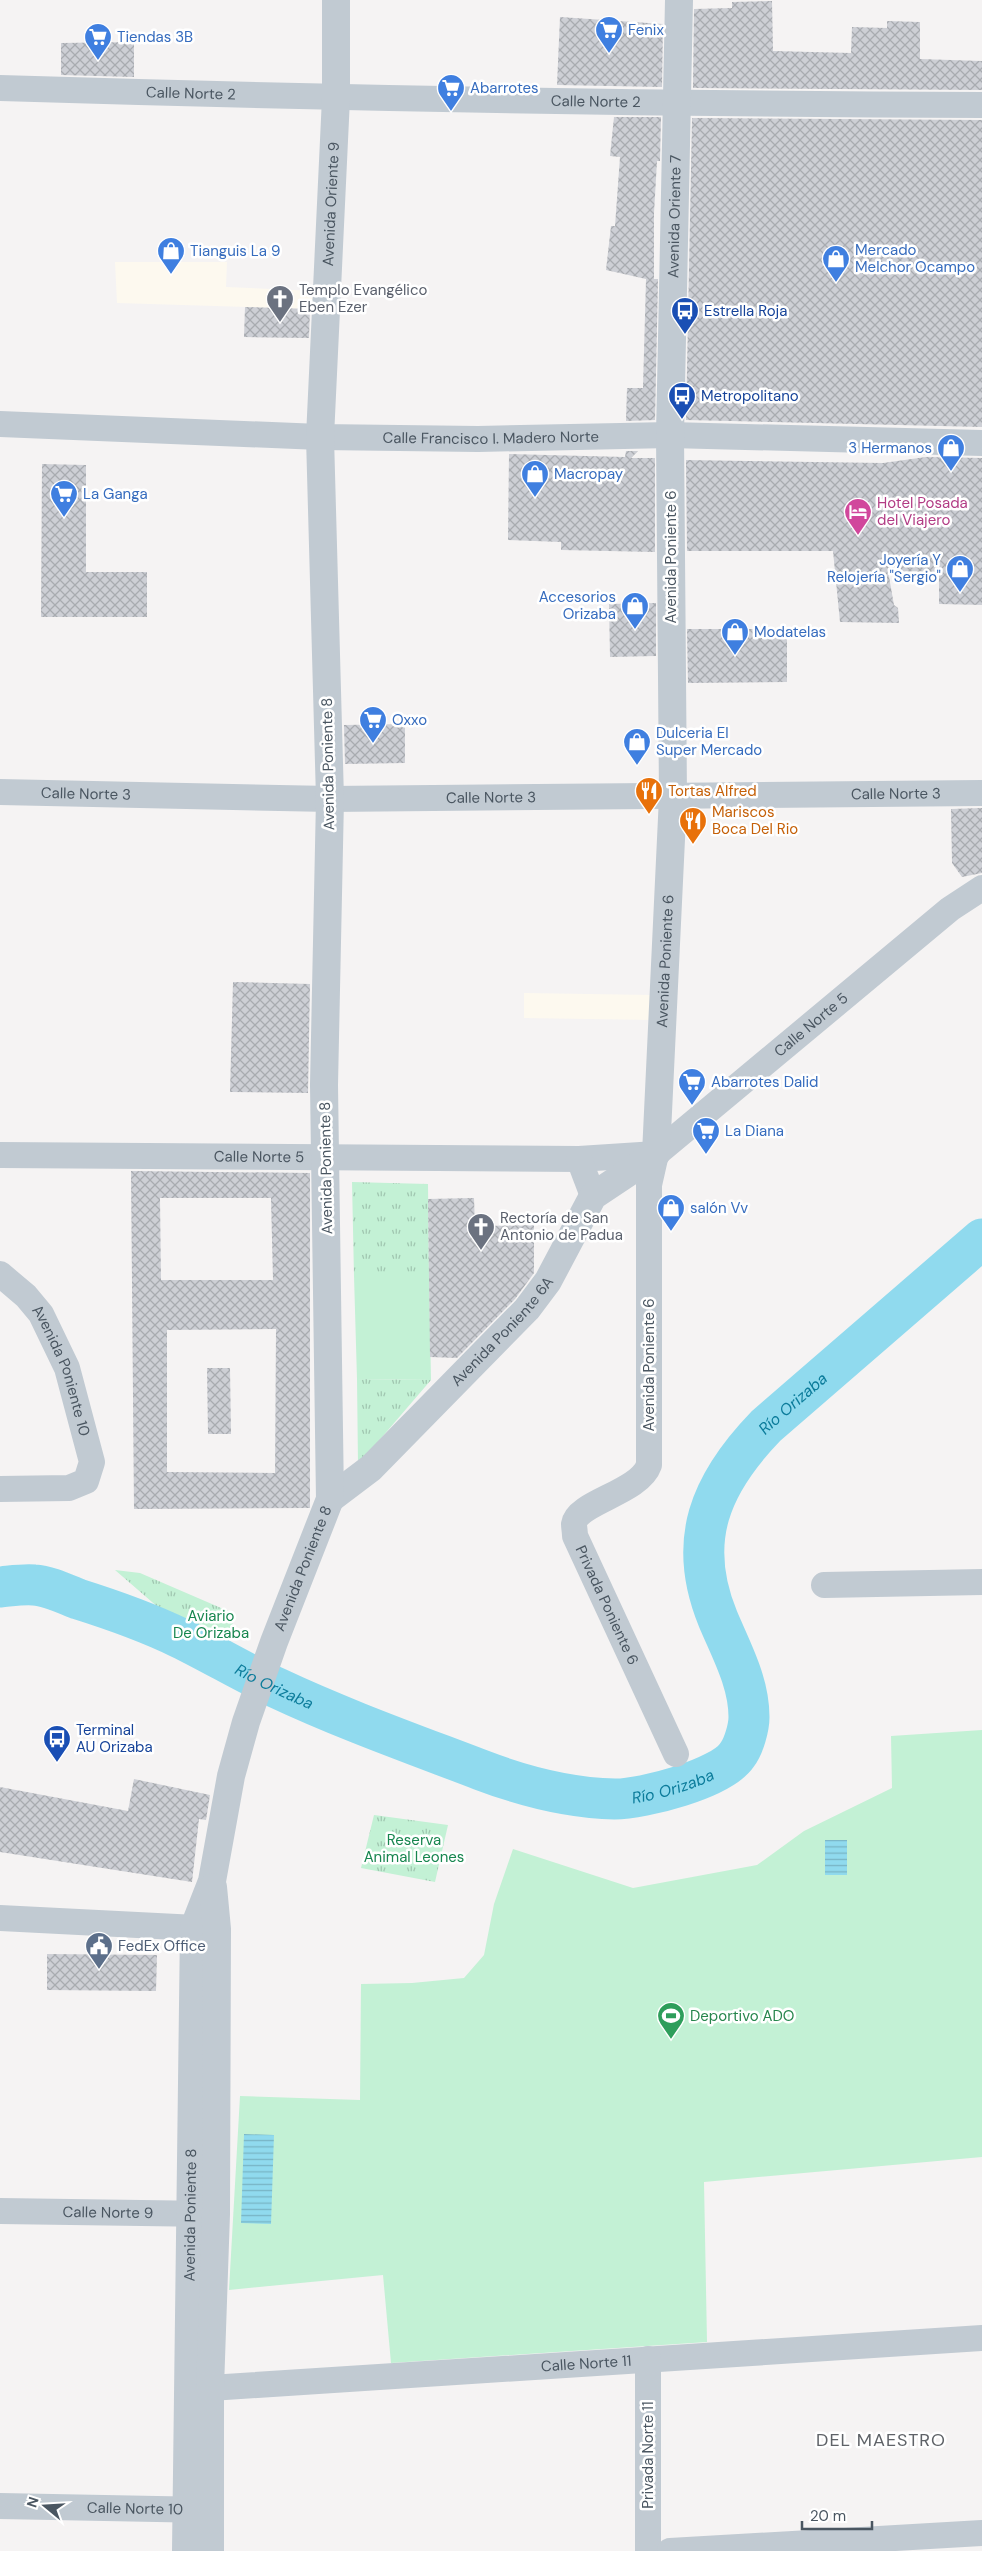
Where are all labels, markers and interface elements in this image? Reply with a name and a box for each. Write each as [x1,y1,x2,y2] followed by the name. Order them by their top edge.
[594,15,624,54] supermarket icon: Fenix
[628,20,664,40] place label: Fenix
[83,22,113,61] supermarket icon: Tiendas 3B
[117,27,193,47] place label: Tiendas 3B
[436,73,466,112] supermarket icon: Abarrotes
[470,78,539,98] place label: Abarrotes
[146,82,236,104] street label: Calle Norte 2
[551,91,641,112] street label: Calle Norte 2
[318,141,344,267] street label: Avenida Oriente 9
[663,155,686,278] street label: Avenida Oriente 7
[156,236,186,275] shop icon: Tianguis La 9
[855,240,975,277] place label: Mercado Melchor Ocampo
[190,241,280,261] place label: Tianguis La 9
[821,244,851,283] shop icon: Mercado Melchor Ocampo
[299,280,427,317] place label: Templo Evangélico Eben Ezer
[265,284,295,323] church icon: Templo Evangélico Eben Ezer
[670,296,700,335] bus stop icon: Estrella Roja
[704,301,787,321] place label: Estrella Roja
[667,381,697,420] bus stop icon: Metropolitano
[701,386,799,406] place label: Metropolitano
[382,426,599,449] street label: Calle Francisco I. Madero Norte
[936,433,966,472] shop icon: 3 Hermanos
[848,438,932,458] place label: 3 Hermanos
[520,459,550,498] shop icon: Macropay
[554,464,624,484] place label: Macropay
[49,479,79,518] supermarket icon: La Ganga
[83,484,148,504] place label: La Ganga
[661,490,681,624] street label: Avenida Poniente 6
[877,493,968,530] place label: Hotel Posada del Viajero
[843,497,873,536] hotel icon: Hotel Posada del Viajero
[827,550,941,587] place label: Joyería Y Relojería "Sergio"
[945,554,975,593] shop icon: Joyería Y Relojería "Sergio"
[539,587,616,624] place label: Accesorios Orizaba
[620,591,650,630] shop icon: Accesorios Orizaba
[720,617,750,656] shop icon: Modatelas
[754,622,826,642] place label: Modatelas
[317,697,339,831] street label: Avenida Poniente 8
[358,705,388,744] supermarket icon: Oxxo
[392,710,427,730] place label: Oxxo
[656,723,762,760] place label: Dulceria El Super Mercado
[622,727,652,766] shop icon: Dulceria El Super Mercado
[634,776,664,815] restaurant icon: Tortas Alfred
[668,781,757,801] place label: Tortas Alfred
[41,783,131,805] street label: Calle Norte 3
[851,783,941,804] street label: Calle Norte 3
[446,787,536,808] street label: Calle Norte 3
[712,802,798,839] place label: Mariscos Boca Del Rio
[678,806,708,845] restaurant icon: Mariscos Boca Del Rio
[652,894,678,1028] street label: Avenida Poniente 6
[770,988,852,1061] street label: Calle Norte 5
[677,1067,707,1106] supermarket icon: Abarrotes Dalid
[711,1072,818,1092] place label: Abarrotes Dalid
[315,1101,337,1235] street label: Avenida Poniente 8
[691,1116,721,1155] supermarket icon: La Diana
[725,1121,784,1141] place label: La Diana
[214,1146,304,1167] street label: Calle Norte 5
[656,1193,686,1232] shop icon: salón Vv
[690,1198,748,1218] place label: salón Vv
[500,1208,623,1245] place label: Rectoría de San Antonio de Padua
[466,1212,496,1251] church icon: Rectoría de San Antonio de Padua
[447,1272,558,1391] street label: Avenida Poniente 6A
[639,1298,659,1432] street label: Avenida Poniente 6
[28,1301,95,1438] street label: Avenida Poniente 10
[754,1368,832,1439] water label: Río Orizaba
[269,1503,336,1634] street label: Avenida Poniente 8
[571,1542,643,1668] street label: Privada Poniente 6
[173,1606,249,1643] park label: Aviario De Orizaba
[231,1659,317,1714] water label: Río Orizaba
[76,1720,153,1757] place label: Terminal AU Orizaba
[42,1724,72,1763] bus stop icon: Terminal AU Orizaba
[630,1764,718,1808] water label: Río Orizaba
[364,1830,464,1867] park label: Reserva Animal Leones
[84,1931,114,1970] public building icon: FedEx Office
[118,1936,206,1956] place label: FedEx Office
[656,2001,686,2040] sports icon: Deportivo ADO
[690,2006,794,2026] place label: Deportivo ADO
[179,2148,201,2282] street label: Avenida Poniente 8
[63,2202,153,2223] street label: Calle Norte 9
[540,2351,632,2377] street label: Calle Norte 11
[638,2401,658,2509] street label: Privada Norte 11
[816,2428,946,2452] district label: DEL MAESTRO
[20,2481,70,2531] north arrow
[22,2494,43,2510] text: N
[87,2498,183,2520] street label: Calle Norte 10
[802,2498,872,2530] scale bar
[810,2506,846,2526] text: 20 m

